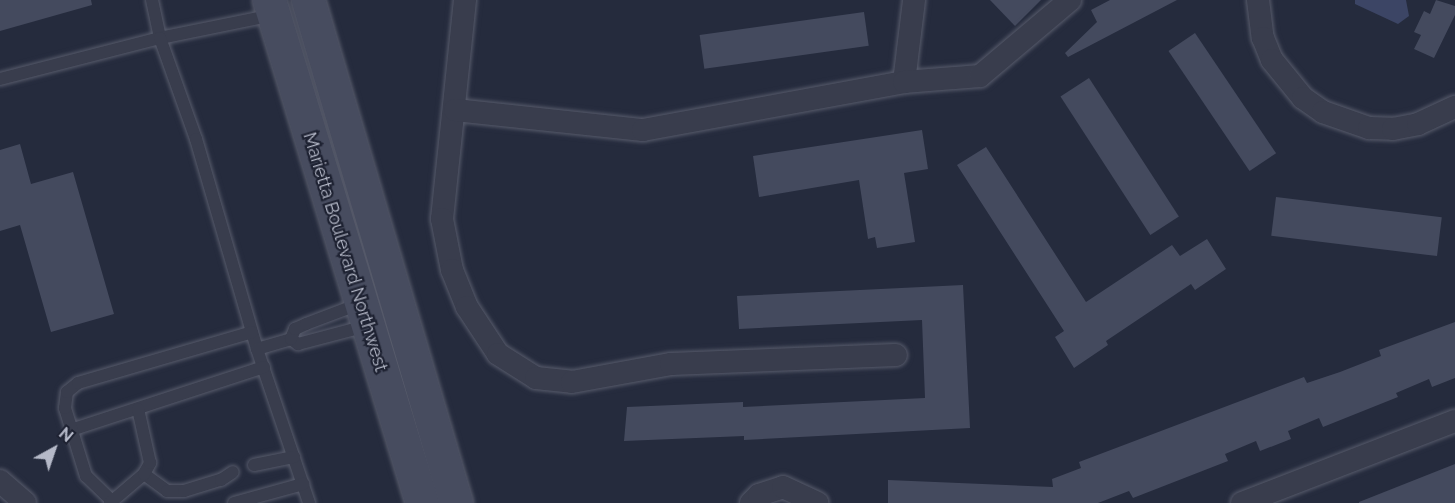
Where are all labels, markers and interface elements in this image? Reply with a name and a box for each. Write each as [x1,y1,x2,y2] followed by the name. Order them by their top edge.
[298,130,392,374] street label: Marietta Boulevard Northwest
[24,419,84,479] north arrow
[55,424,77,446] text: N

